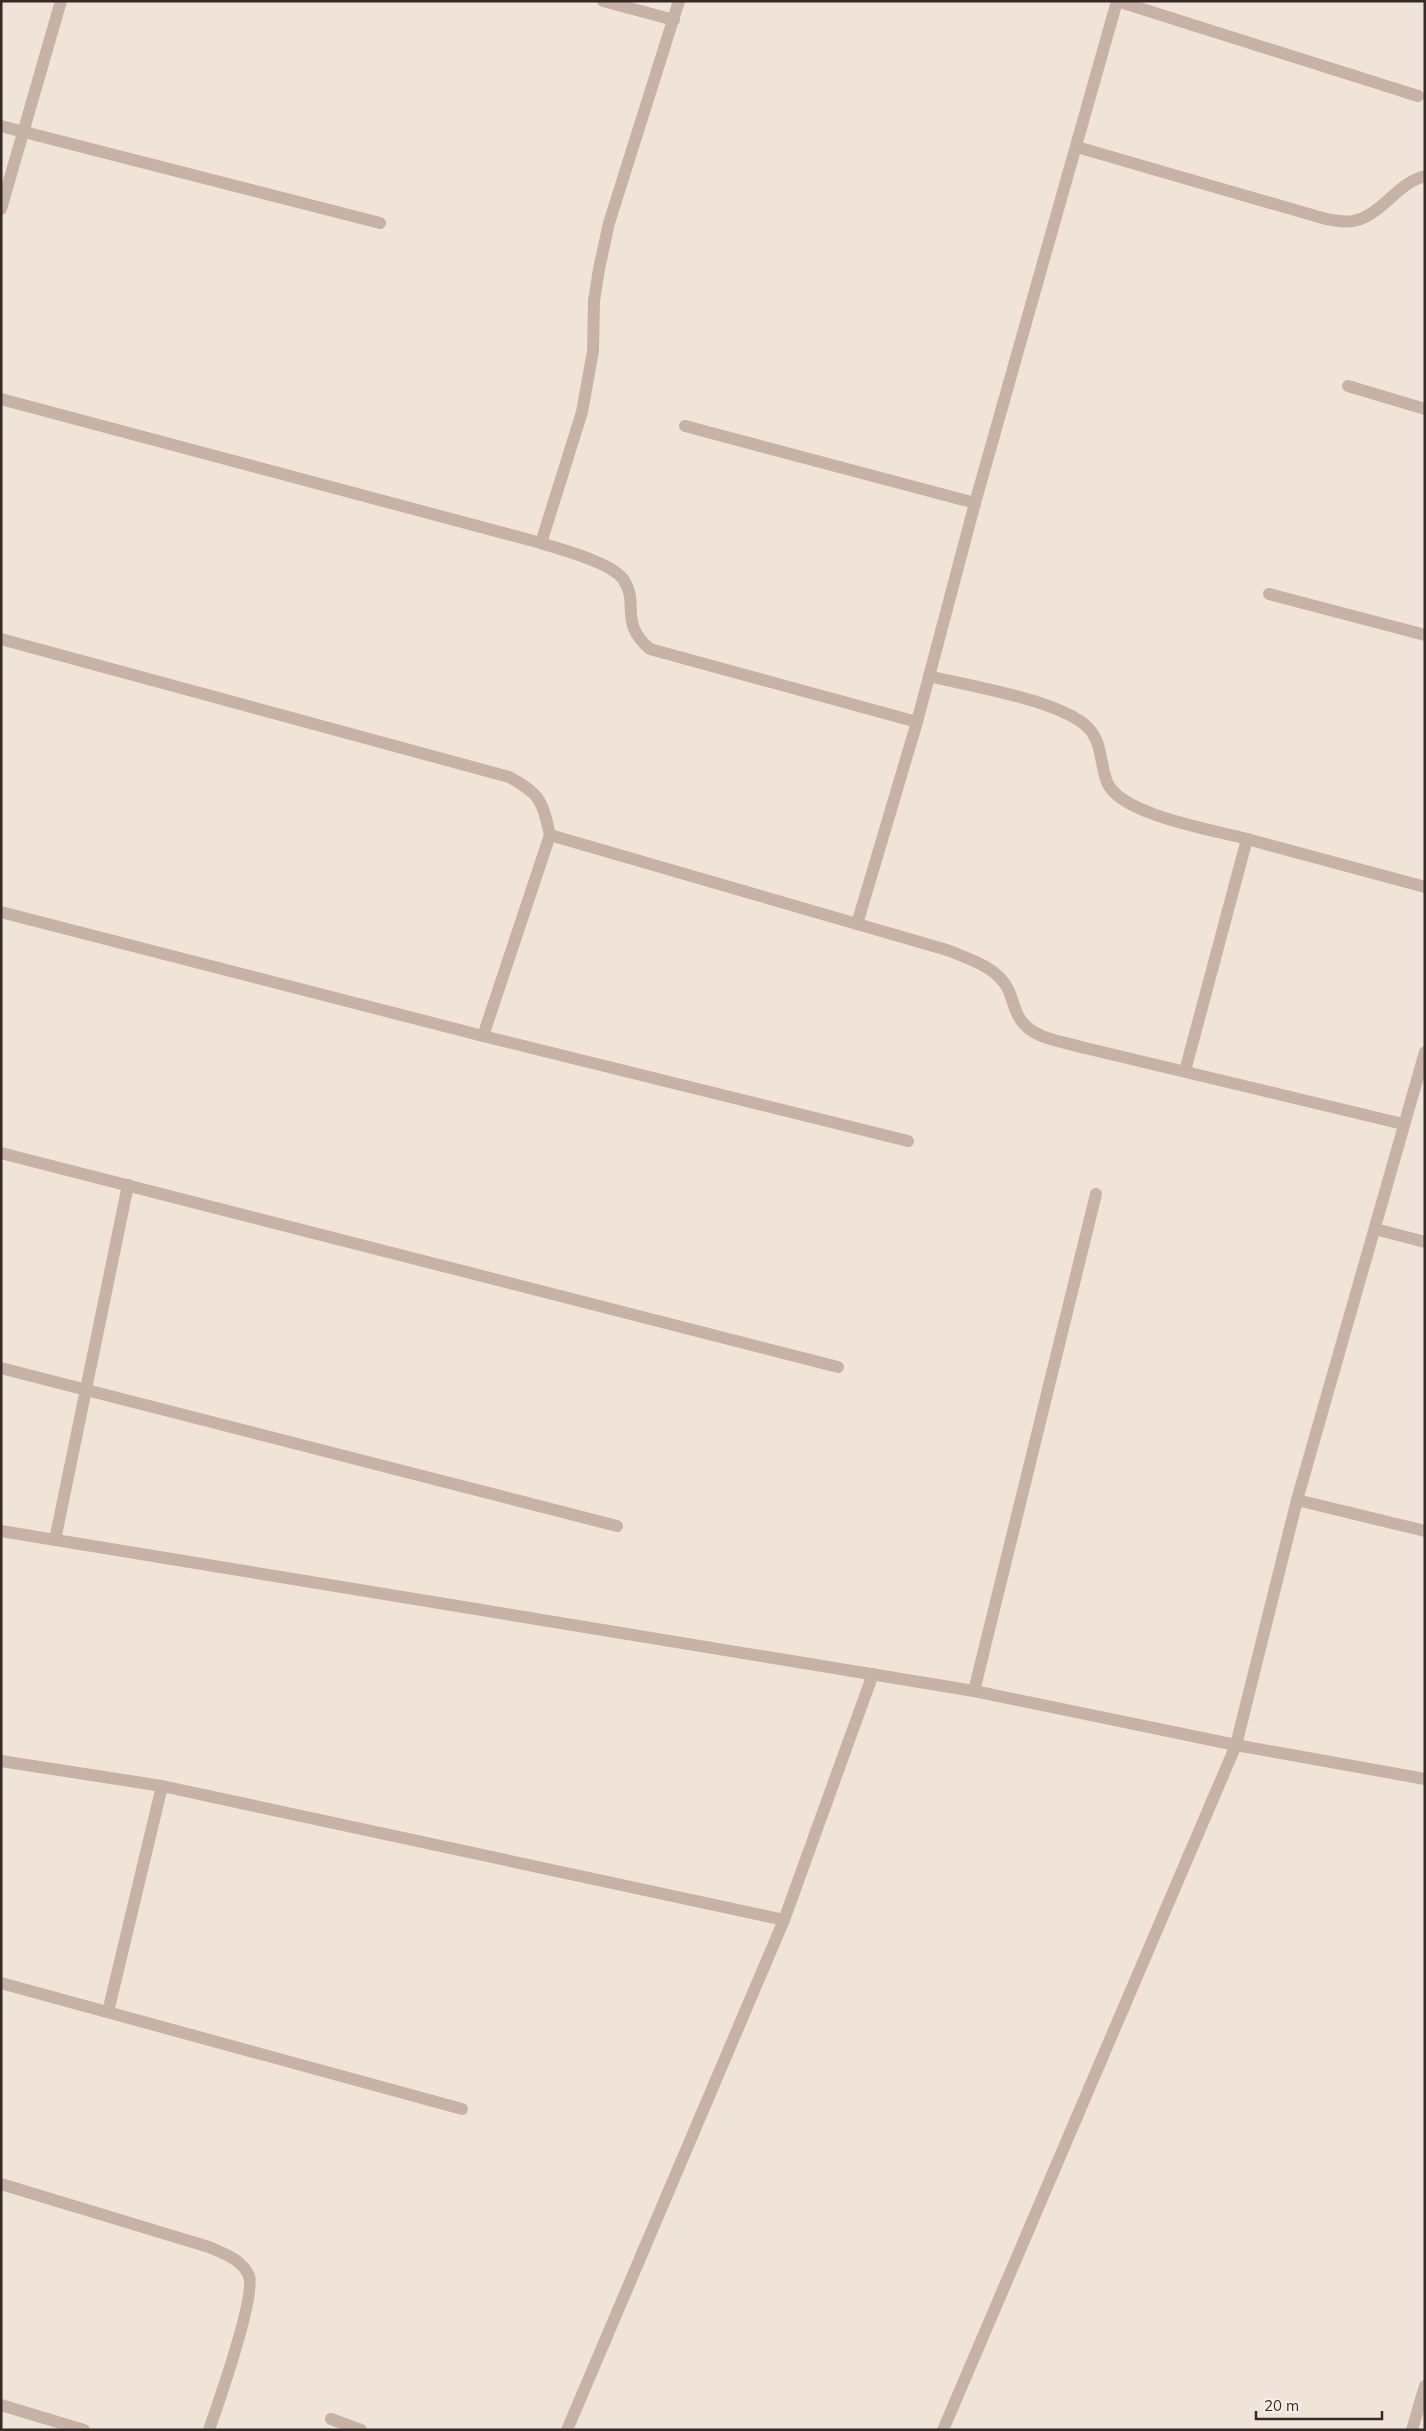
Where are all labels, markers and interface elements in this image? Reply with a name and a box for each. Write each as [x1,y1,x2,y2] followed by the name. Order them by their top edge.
[1256,2388,1382,2420] scale bar
[1264,2396,1299,2415] text: 20 m

